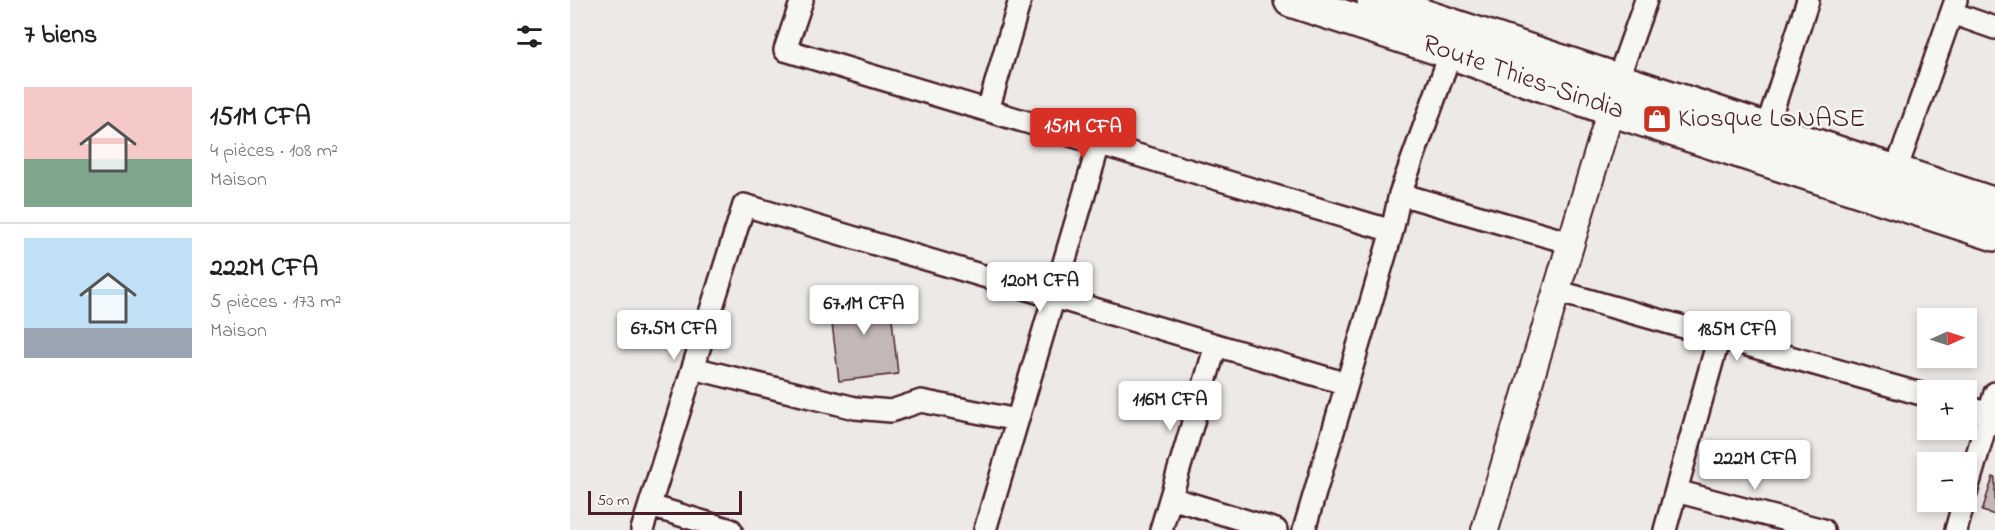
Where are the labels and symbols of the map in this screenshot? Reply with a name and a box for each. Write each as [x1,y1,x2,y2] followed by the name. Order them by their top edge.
[1417,25,1629,131] street label: Route Thies-Sindia
[1678,100,1865,139] place label: Kiosque LONASE
[1641,103,1673,135] shop icon: Kiosque LONASE
[1021,108,1145,159] pin: 151M CFA
[978,262,1102,313] pin: 120M CFA
[795,285,933,336] pin: 67.1M CFA
[1917,308,1977,368] north arrow
[605,310,743,361] pin: 67.5M CFA
[1675,311,1799,362] pin: 185M CFA
[1108,381,1232,432] pin: 116M CFA
[1693,440,1817,491] pin: 222M CFA
[588,488,742,516] scale bar

